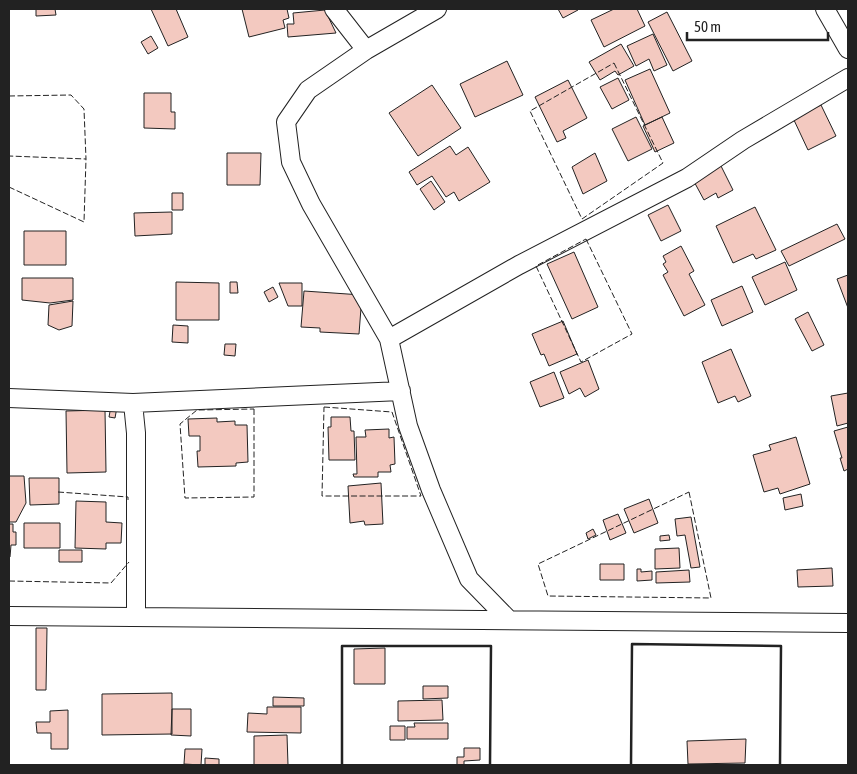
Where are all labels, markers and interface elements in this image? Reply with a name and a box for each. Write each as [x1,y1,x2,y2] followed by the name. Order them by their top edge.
[687,10,828,42] scale bar
[694,18,721,35] text: 50 m

